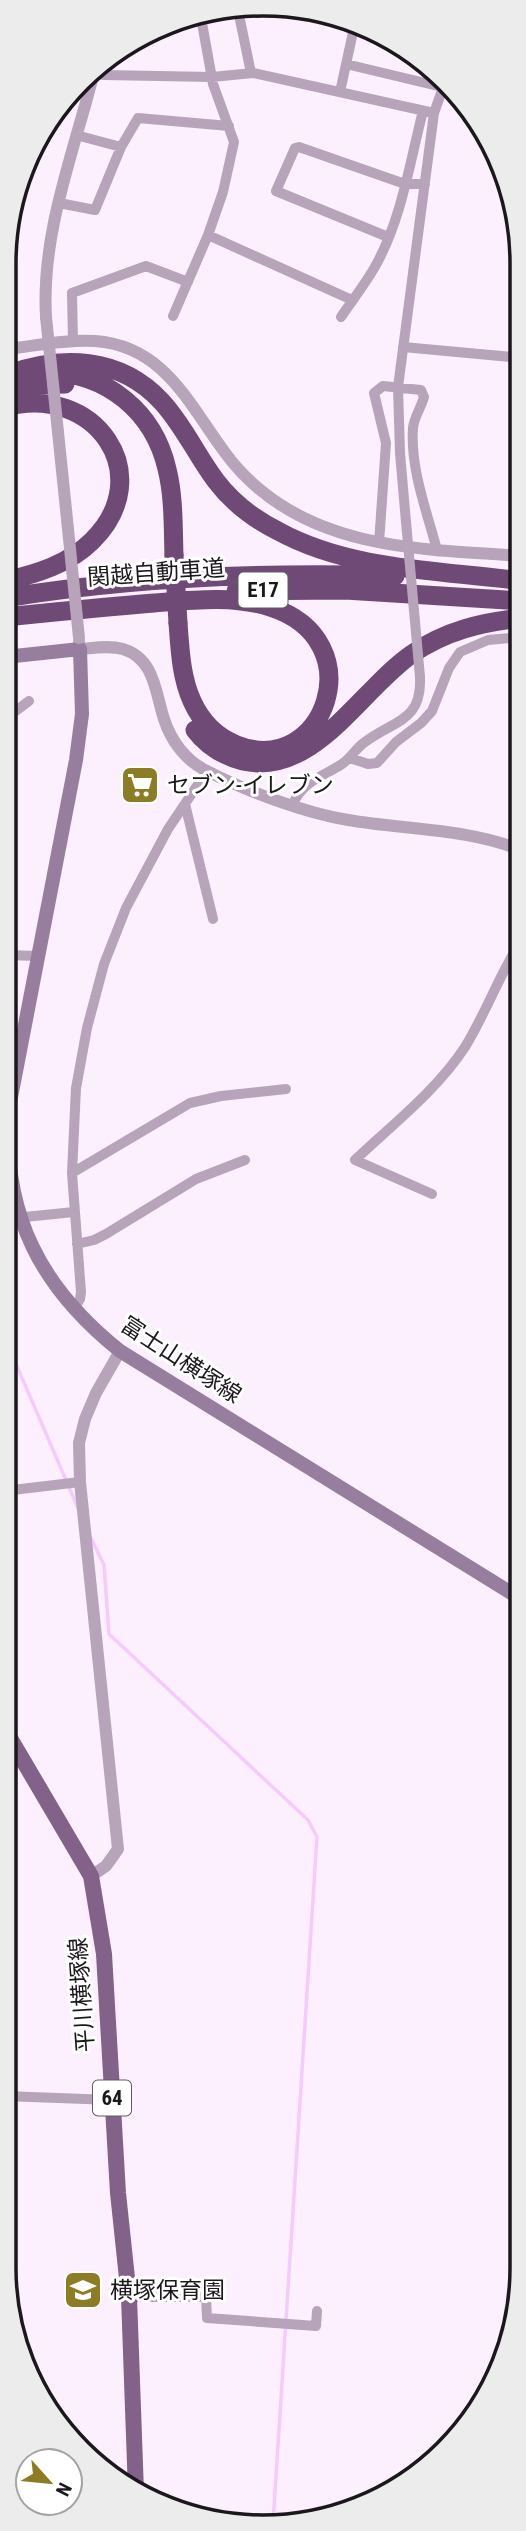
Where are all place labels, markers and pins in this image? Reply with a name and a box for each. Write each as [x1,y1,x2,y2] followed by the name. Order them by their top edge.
[119,764,161,806] supermarket icon: セブン-イレブン
[167,772,334,799] place label: セブン-イレブン
[62,2269,104,2311] school or university icon: 横塚保育園
[110,2277,225,2304] place label: 横塚保育園

